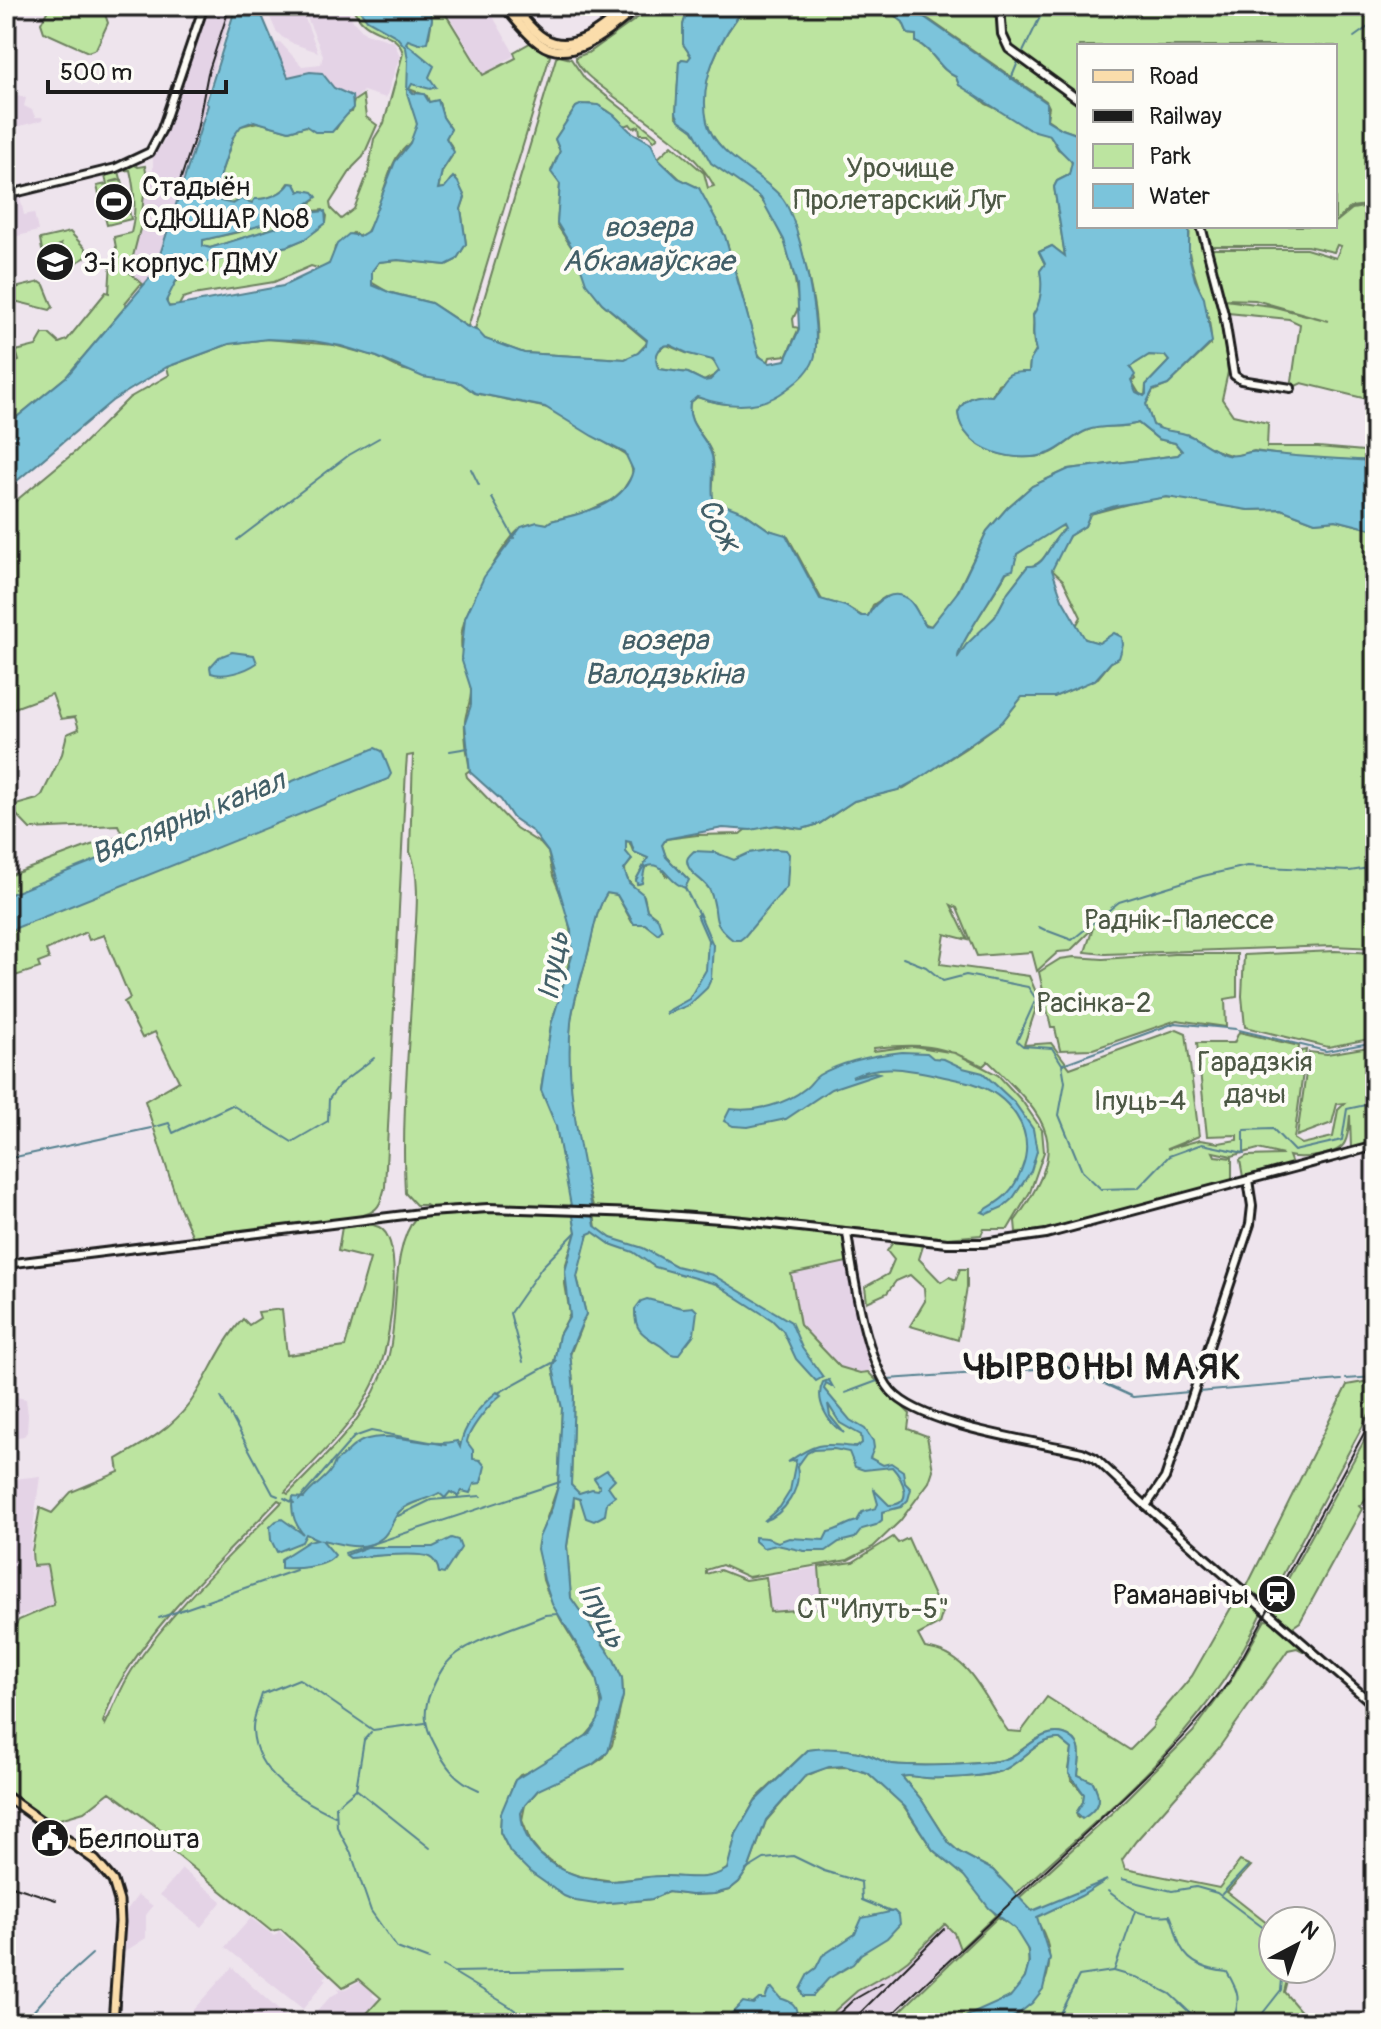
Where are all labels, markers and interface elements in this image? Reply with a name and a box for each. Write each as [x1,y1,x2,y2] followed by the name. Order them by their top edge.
[48,44,226,94] scale bar
[1077,44,1337,228] legend
[60,58,132,87] text: 500 m
[1149,62,1199,91] text: Road
[1149,102,1222,131] text: Railway
[1149,142,1191,171] text: Park
[794,151,1007,218] park label: Урочище Пролетарский Луг
[142,170,309,237] place label: Стадыён СДЮШАР №8
[93,181,135,223] sports icon: Стадыён СДЮШАР №8
[1149,182,1210,211] text: Water
[562,209,737,280] water label: возера Абкамаўскае
[34,241,76,283] school or university icon: 3-і корпус ГДМУ
[83,246,278,281] place label: 3-і корпус ГДМУ
[689,492,750,560] water label: Сож
[585,622,745,693] water label: возера Валодзькіна
[86,761,292,873] water label: Вяслярны канал
[1084,903,1274,938] park label: Раднік-Палессе
[530,929,577,1003] water label: Іпуць
[1036,986,1152,1021] park label: Расінка-2
[1197,1045,1313,1112] park label: Гарадзкія дачы
[1094,1084,1186,1119] park label: Іпуць-4
[963,1345,1243,1390] district label: ЧЫРВОНЫ МАЯК
[1256,1573,1298,1615] station icon: Раманавічы
[569,1576,634,1655] water label: Іпуць
[1113,1578,1249,1613] place label: Раманавічы
[797,1592,949,1627] park label: СТ"Ипуть-5"
[29,1817,71,1859] public building icon: Белпошта
[78,1822,200,1857] place label: Белпошта
[1257,1905,1337,1985] north arrow
[1295,1915,1324,1946] text: N

